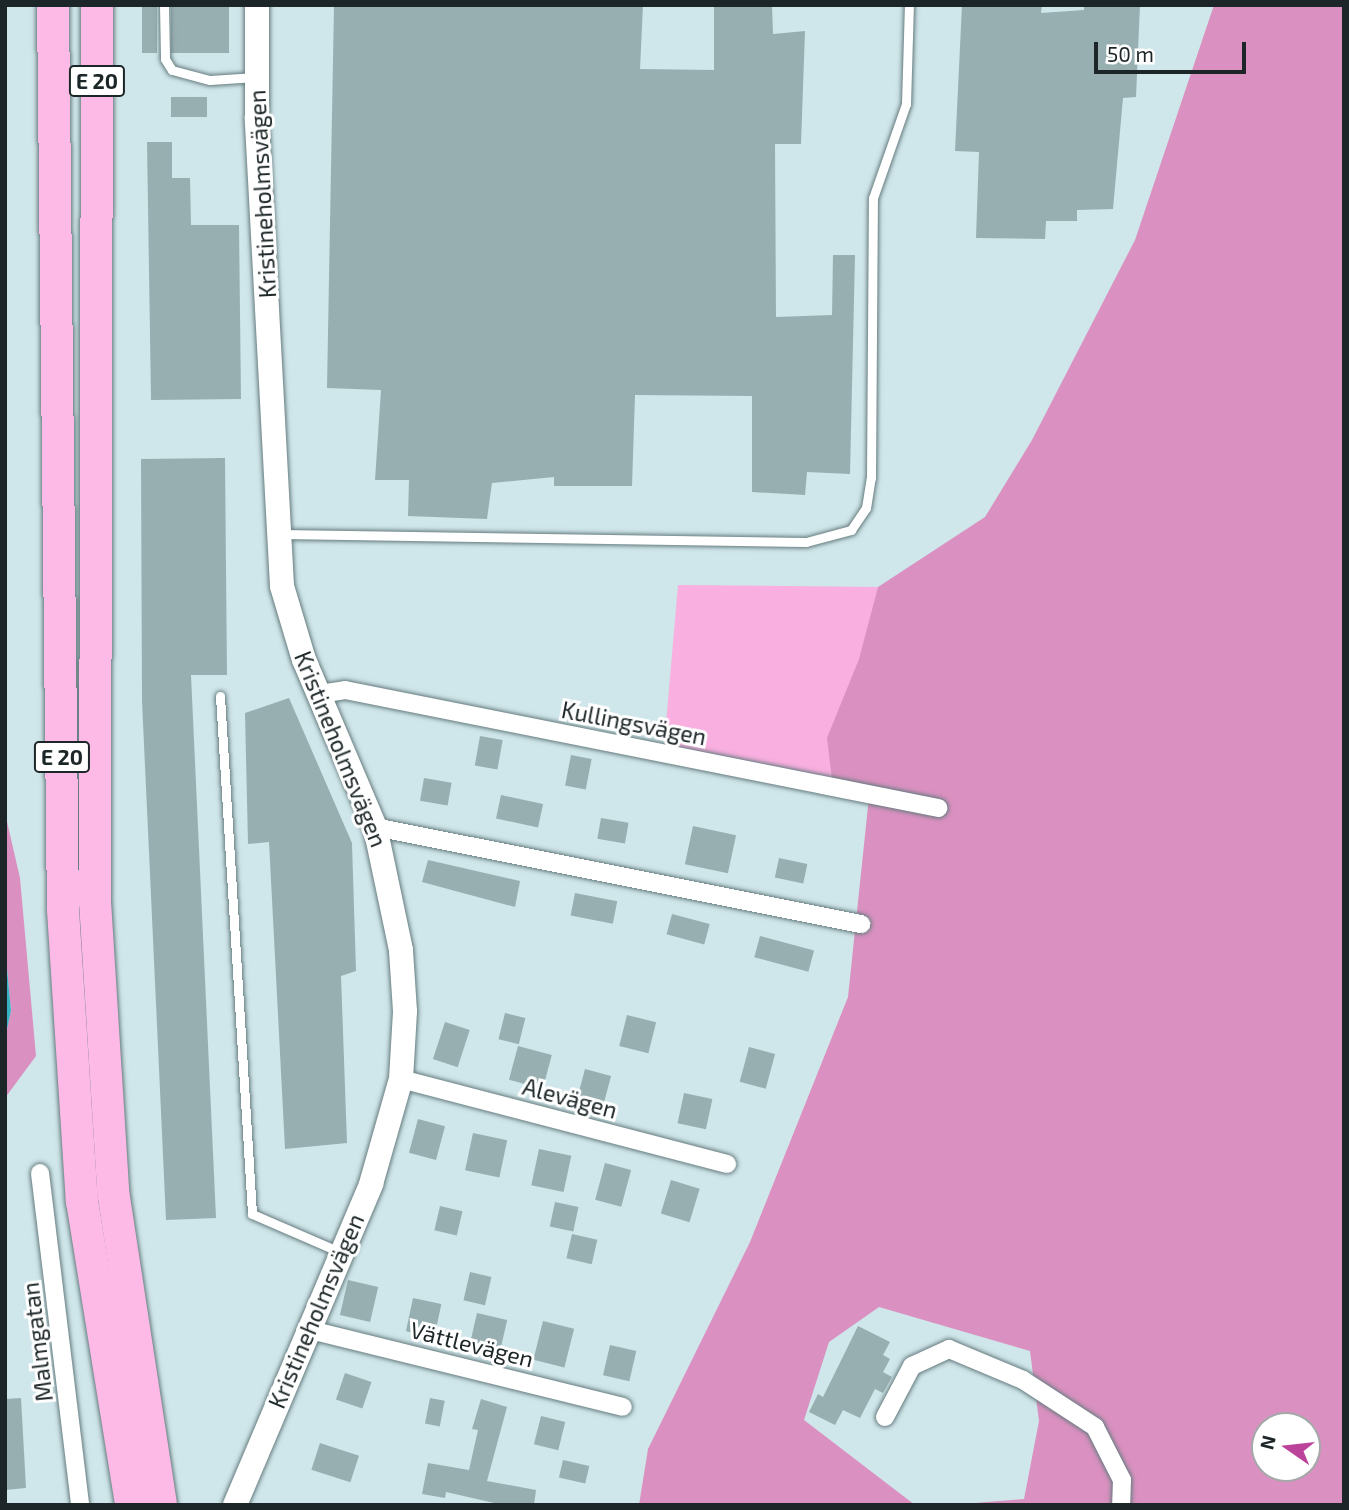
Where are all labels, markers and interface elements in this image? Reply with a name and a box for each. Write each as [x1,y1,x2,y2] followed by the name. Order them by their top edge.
[1097,28,1249,72] scale bar
[1107,41,1154,66] text: 50 m
[67,64,127,98] road number: E 20
[243,89,281,299] street label: Kristineholmsvägen
[289,647,393,851] street label: Kristineholmsvägen
[559,695,709,751] street label: Kullingsvägen
[32,740,92,774] road number: E 20
[520,1072,620,1124] street label: Alevägen
[263,1210,369,1412] street label: Kristineholmsvägen
[16,1281,58,1403] street label: Malmgatan
[408,1315,536,1373] street label: Vättlevägen
[1251,1412,1321,1482] north arrow
[1254,1433,1280,1452] text: N

